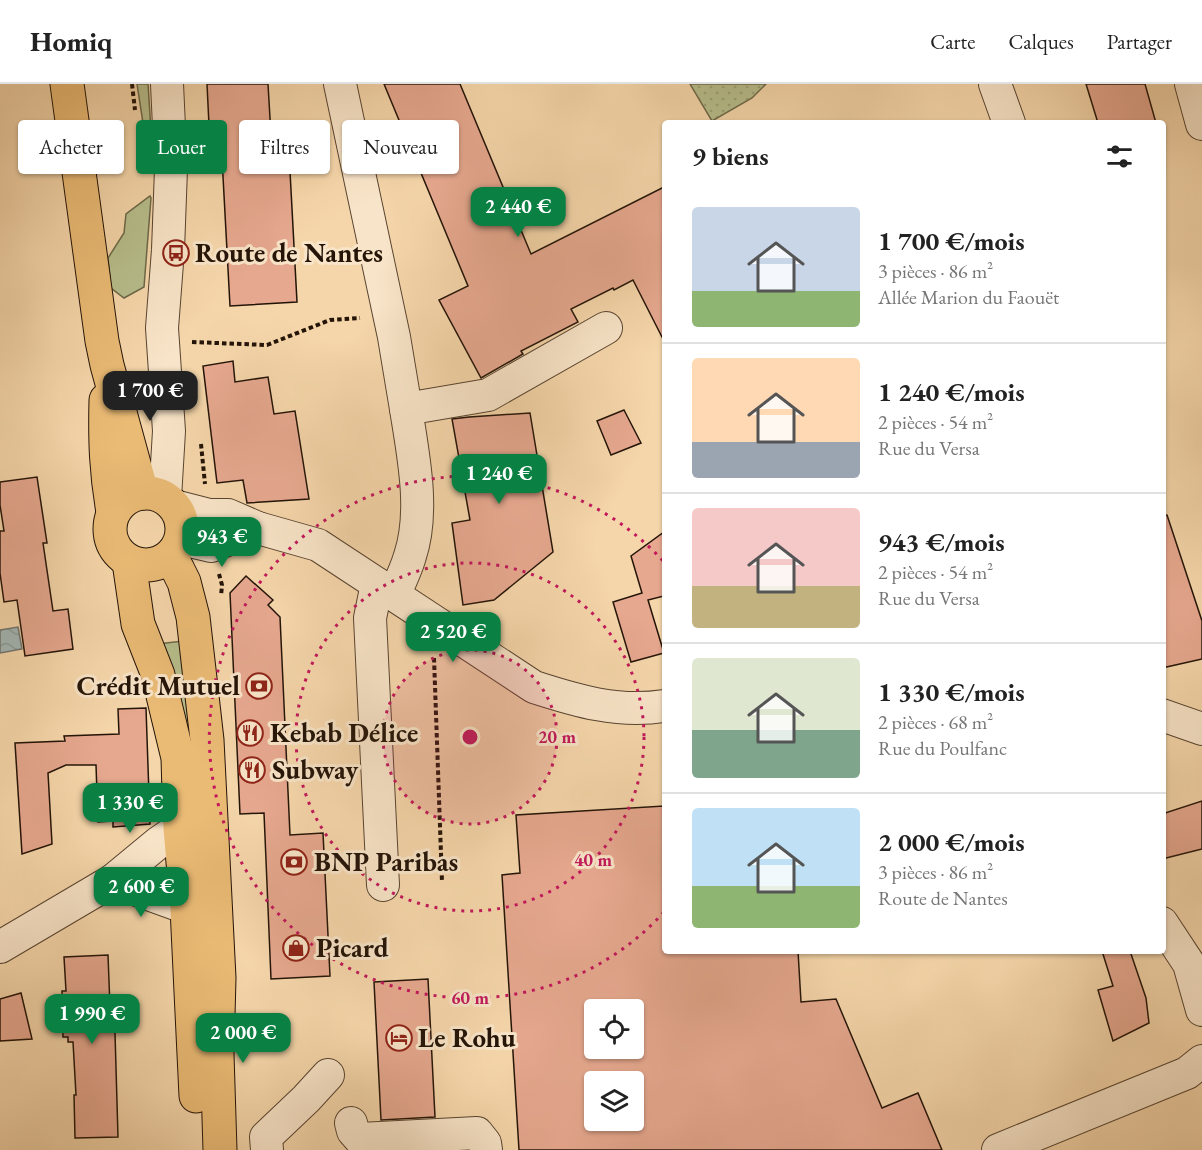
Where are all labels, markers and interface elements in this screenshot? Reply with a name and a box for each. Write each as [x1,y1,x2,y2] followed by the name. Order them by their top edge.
[30,23,112,59] text: Homiq
[930,28,975,55] text: Carte
[1008,28,1074,55] text: Calques
[1107,28,1172,55] text: Partager
[18,120,124,174] chip: Acheter
[136,120,227,174] chip: Louer
[239,120,330,174] chip: Filtres
[342,120,459,174] chip: Nouveau
[692,139,769,173] text: 9 biens
[1103,140,1136,173] icon: filters
[463,187,573,238] pin: 2 440 €
[485,193,551,219] text: 2 440 €
[878,224,1025,258] text: 1 700 €/mois
[740,231,812,303] icon: home
[195,235,383,270] place label: Route de Nantes
[161,238,191,268] bus stop icon: Route de Nantes
[878,258,993,284] text: 3 pièces · 86 m²
[878,284,1059,310] text: Allée Marion du Faouët
[95,371,205,422] pin: 1 700 €
[878,375,1025,409] text: 1 240 €/mois
[117,377,183,403] text: 1 700 €
[740,382,812,454] icon: home
[878,409,993,435] text: 2 pièces · 54 m²
[878,435,980,461] text: Rue du Versa
[444,454,554,505] pin: 1 240 €
[466,460,532,486] text: 1 240 €
[180,517,264,568] pin: 943 €
[196,523,248,549] text: 943 €
[878,525,1005,559] text: 943 €/mois
[740,532,812,604] icon: home
[878,559,993,585] text: 2 pièces · 54 m²
[878,585,980,611] text: Rue du Versa
[398,612,508,663] pin: 2 520 €
[420,618,486,644] text: 2 520 €
[76,668,240,703] place label: Crédit Mutuel
[244,671,274,701] bank icon: Crédit Mutuel
[878,675,1025,709] text: 1 330 €/mois
[740,682,812,754] icon: home
[878,709,993,735] text: 2 pièces · 68 m²
[270,715,418,750] place label: Kebab Délice
[235,718,265,748] restaurant icon: Kebab Délice
[538,725,576,748] text: 20 m
[460,727,480,747] centre of rings
[878,735,1007,761] text: Rue du Poulfanc
[272,752,359,787] place label: Subway
[237,755,267,785] restaurant icon: Subway
[75,783,185,834] pin: 1 330 €
[97,789,163,815] text: 1 330 €
[878,825,1025,859] text: 2 000 €/mois
[740,832,812,904] icon: home
[314,844,458,879] place label: BNP Paribas
[279,847,309,877] bank icon: BNP Paribas
[574,848,612,871] text: 40 m
[878,859,993,885] text: 3 pièces · 86 m²
[86,867,196,918] pin: 2 600 €
[108,873,174,899] text: 2 600 €
[878,885,1008,911] text: Route de Nantes
[316,930,389,965] place label: Picard
[281,933,311,963] shop icon: Picard
[451,986,489,1009] text: 60 m
[37,994,147,1045] pin: 1 990 €
[584,999,644,1131] map controls
[584,999,644,1059] button: locate
[59,1000,125,1026] text: 1 990 €
[188,1013,298,1064] pin: 2 000 €
[210,1019,276,1045] text: 2 000 €
[418,1020,516,1055] place label: Le Rohu
[384,1023,414,1053] hotel icon: Le Rohu
[584,1071,644,1131] button: layers

